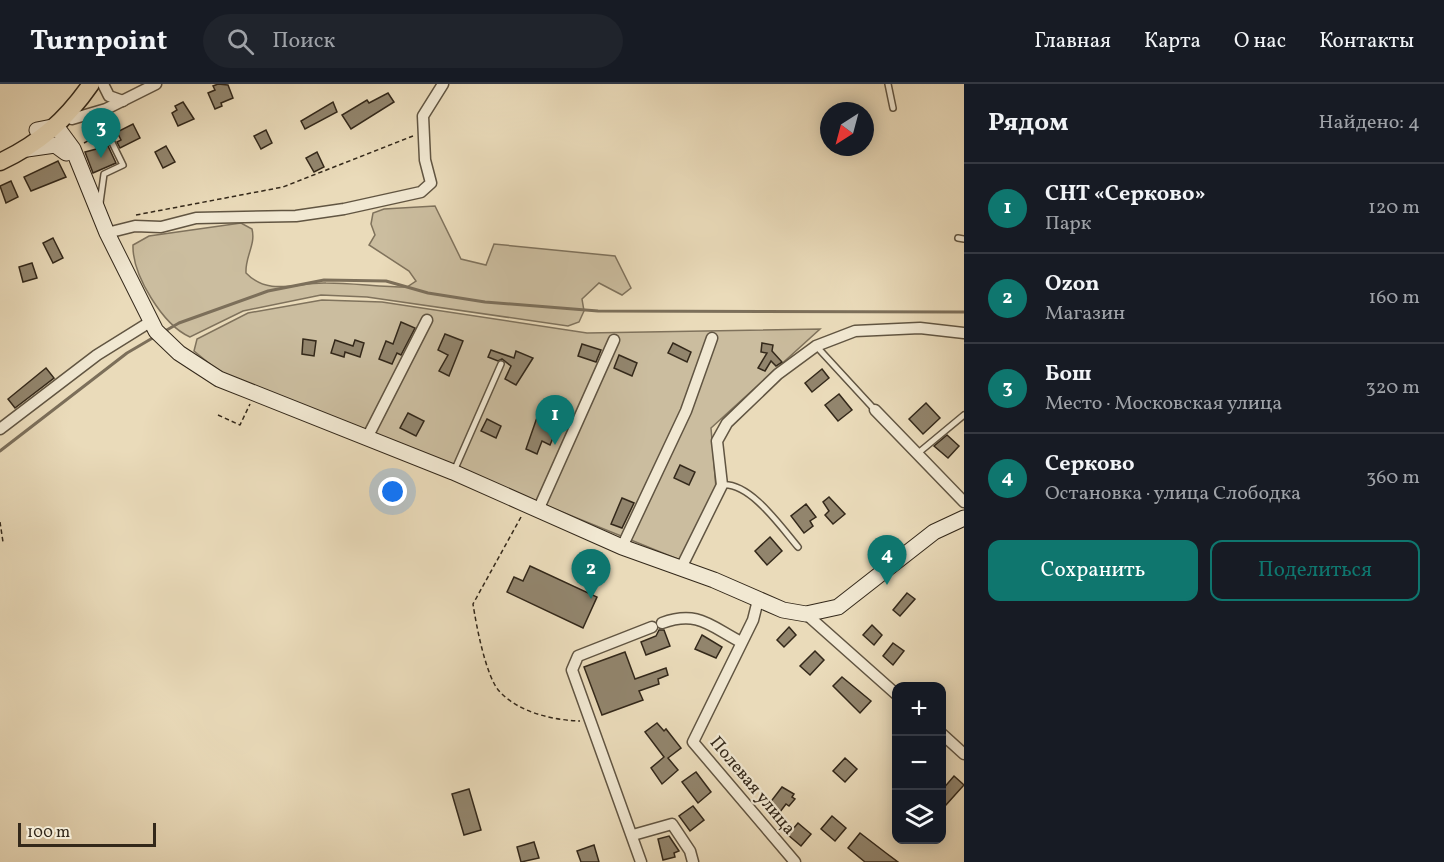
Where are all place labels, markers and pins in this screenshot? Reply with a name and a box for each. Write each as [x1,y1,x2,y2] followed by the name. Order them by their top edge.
[82,109,120,158] pin: 3
[536,396,574,445] pin: 1
[868,536,906,585] pin: 4
[572,550,610,599] pin: 2

